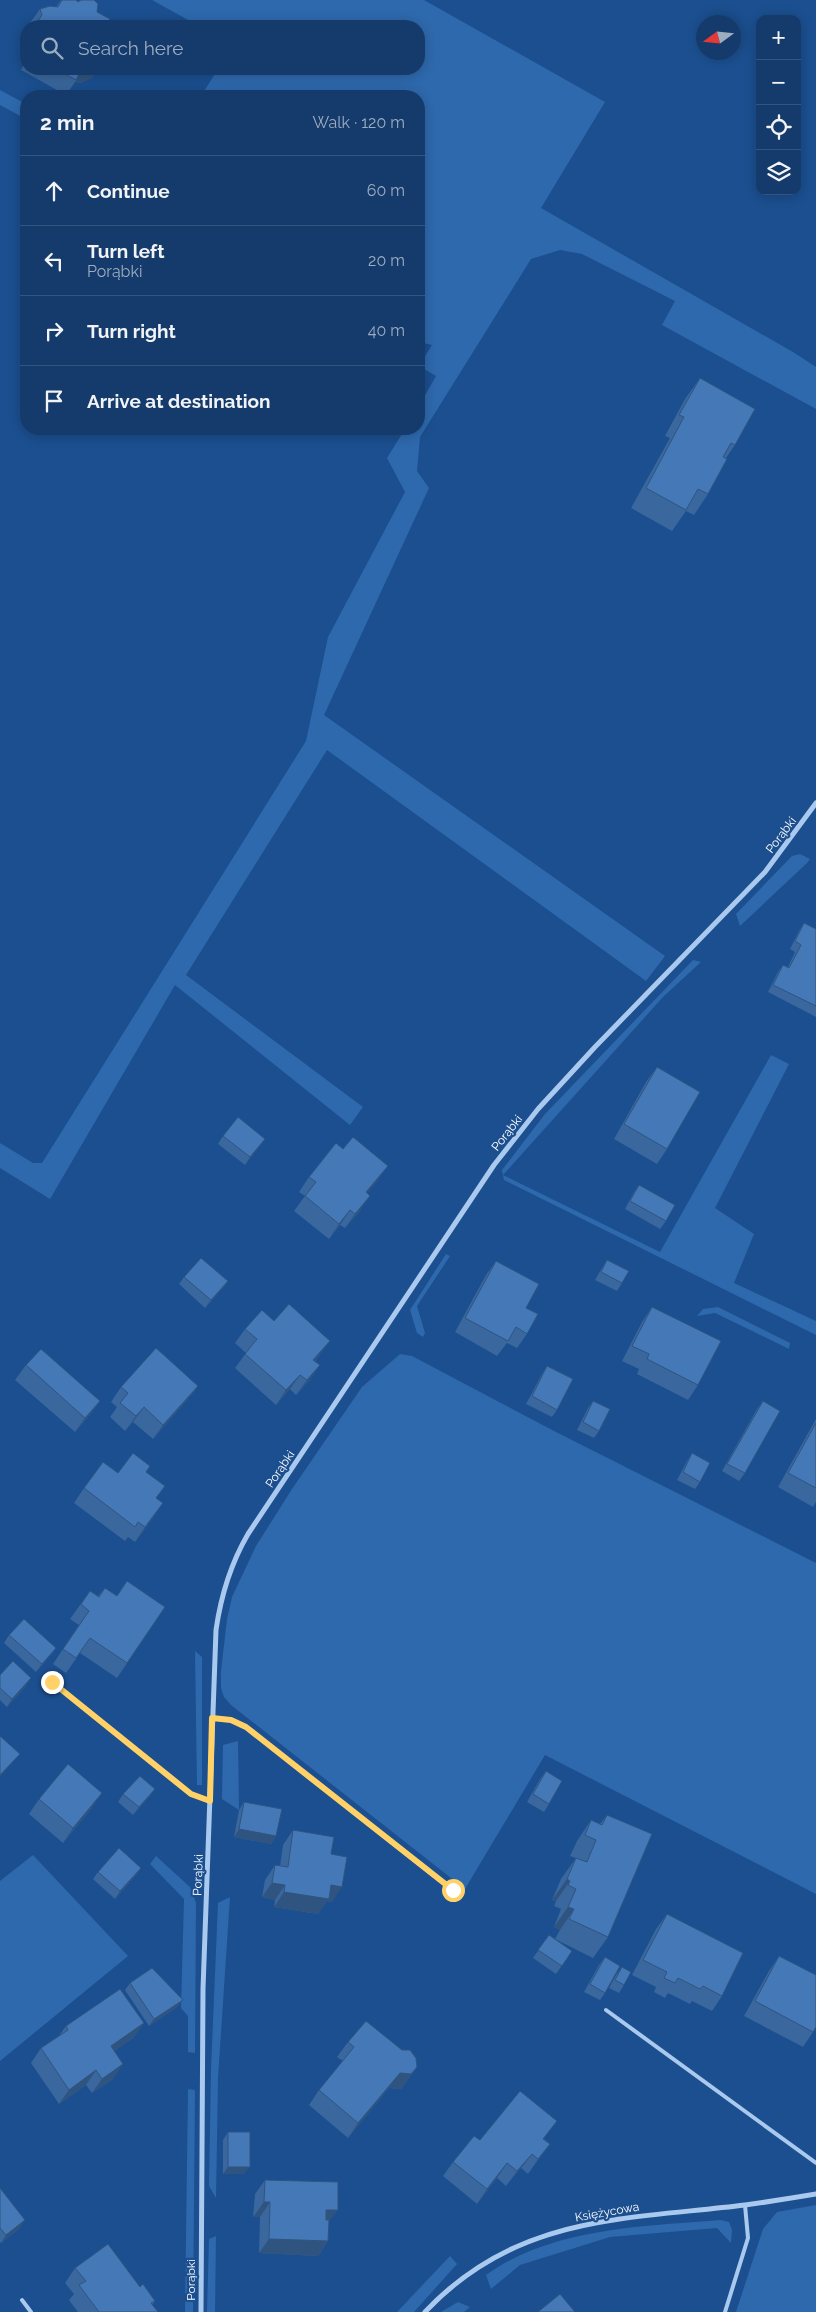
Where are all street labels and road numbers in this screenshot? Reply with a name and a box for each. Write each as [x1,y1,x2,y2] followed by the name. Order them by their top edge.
[763,814,799,856] street label: Porąbki
[489,1112,525,1154] street label: Porąbki
[263,1448,297,1490] street label: Porąbki
[190,1854,206,1896] street label: Porąbki
[574,2199,640,2225] street label: Księżycowa
[184,2259,198,2301] street label: Porąbki

